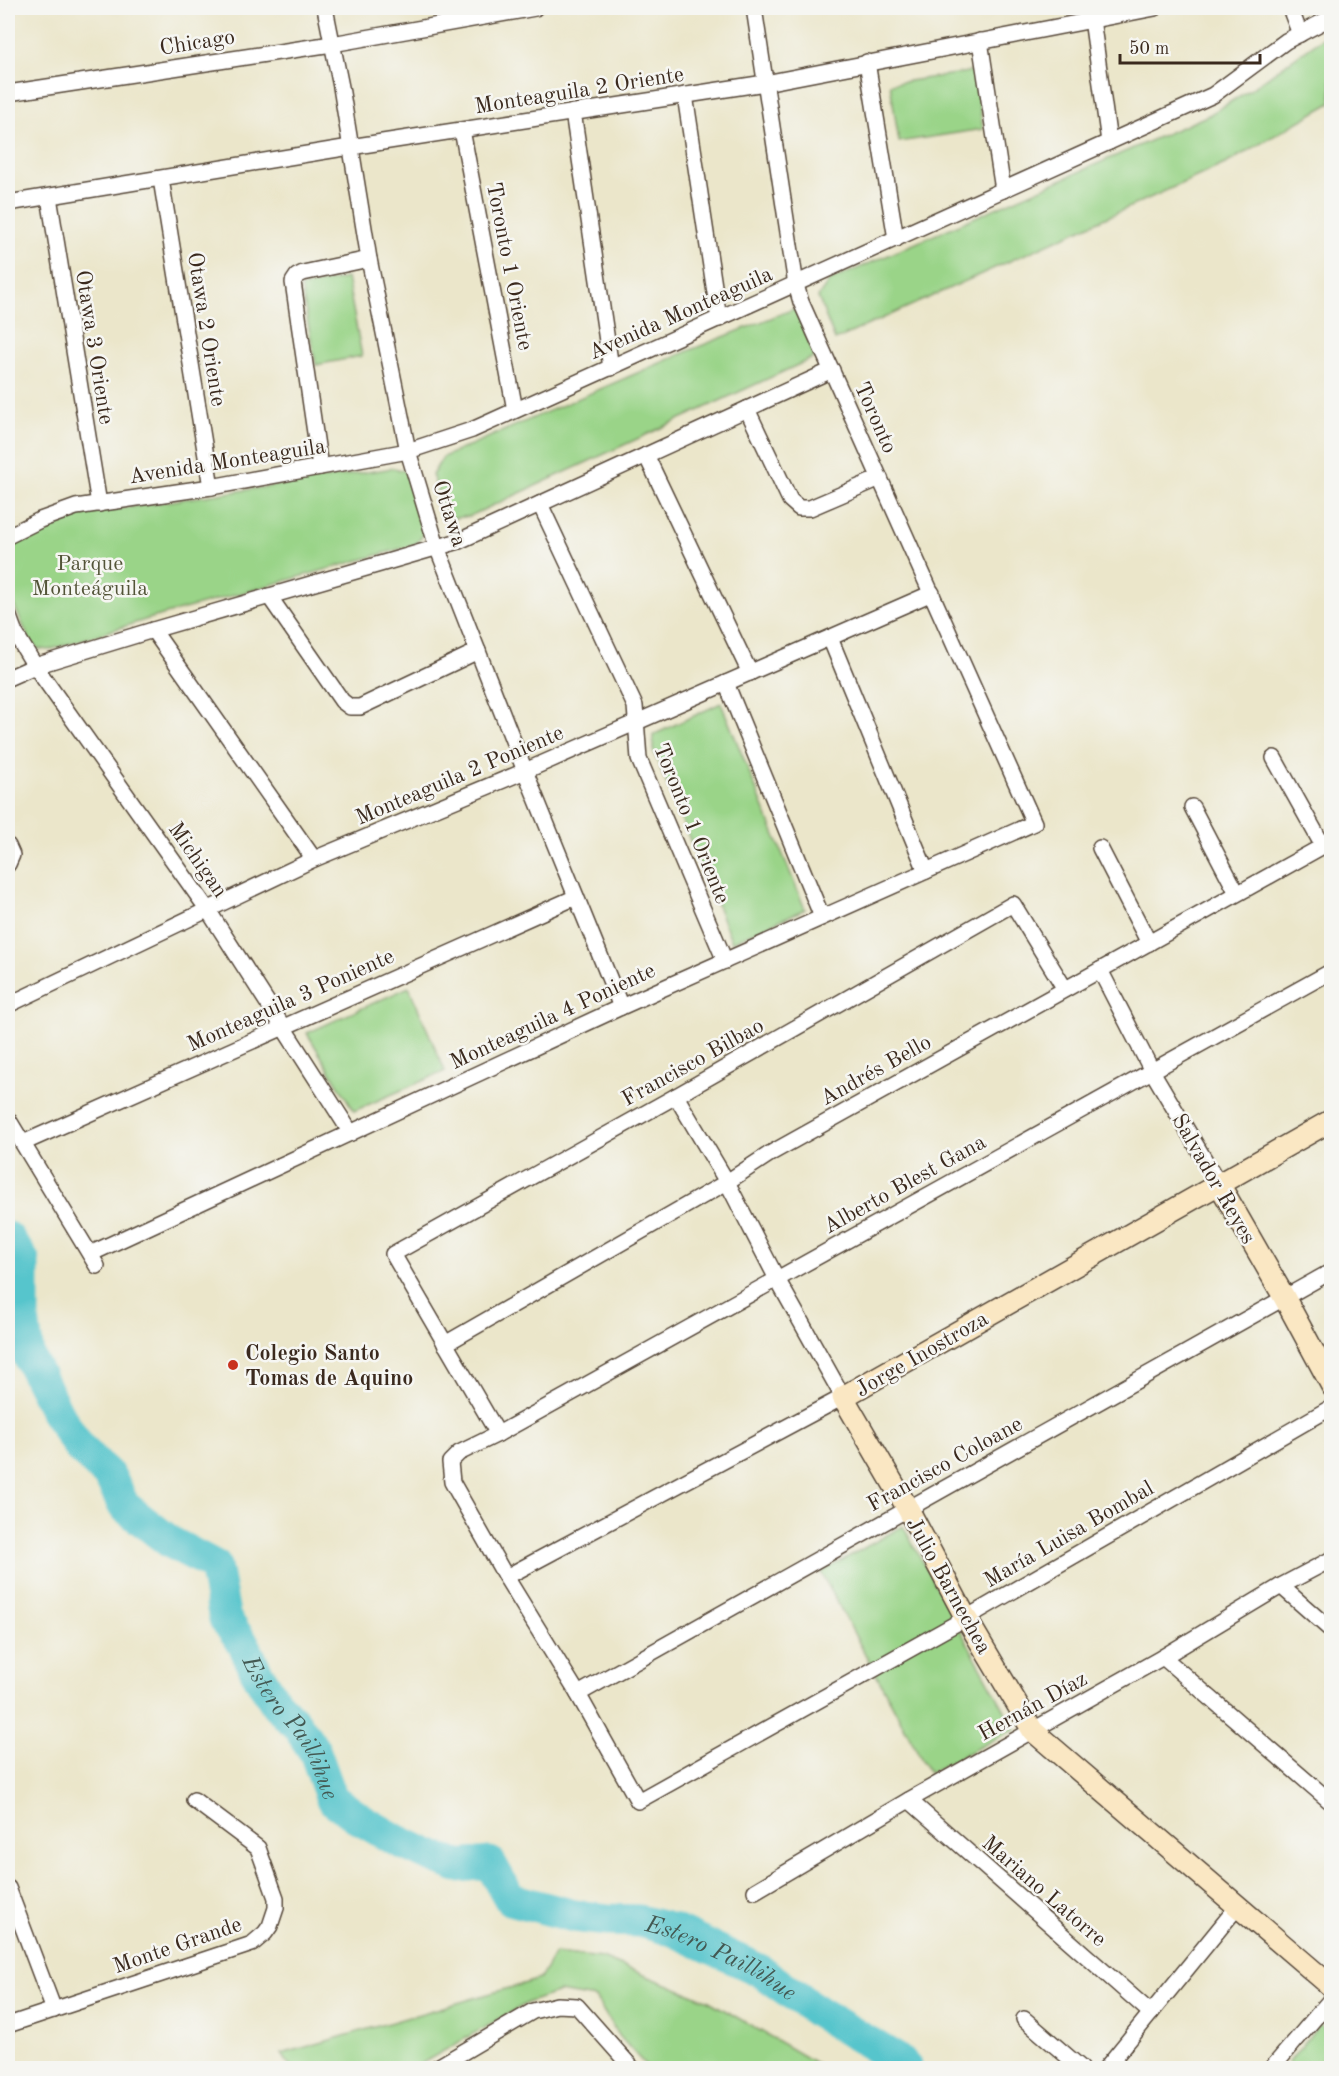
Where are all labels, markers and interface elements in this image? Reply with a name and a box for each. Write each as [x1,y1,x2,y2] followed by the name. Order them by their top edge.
[158,26,237,60] street label: Chicago
[1120,27,1260,65] scale bar
[1129,40,1169,58] text: 50 m
[473,64,686,118] street label: Monteaguila 2 Oriente
[482,180,536,352] street label: Toronto 1 Oriente
[183,251,229,408] street label: Otawa 2 Oriente
[586,263,776,364] street label: Avenida Monteaguila
[71,269,117,426] street label: Otawa 3 Oriente
[850,379,901,457] street label: Toronto
[127,436,327,488] street label: Avenida Monteaguila
[428,478,470,550] street label: Ottawa
[32,553,148,600] park label: Parque Monteáguila
[353,722,567,830] street label: Monteaguila 2 Poniente
[649,740,733,907] street label: Toronto 1 Oriente
[164,818,231,902] street label: Michigan
[184,945,397,1056] street label: Monteaguila 3 Poniente
[447,960,659,1074] street label: Monteaguila 4 Poniente
[618,1015,768,1111] street label: Francisco Bilbao
[817,1031,935,1110] street label: Andrés Bello
[1167,1110,1259,1248] street label: Salvador Reyes
[820,1131,990,1238] street label: Alberto Blest Gana
[852,1308,992,1402] street label: Jorge Inostroza
[245,1343,413,1390] place label: Colegio Santo Tomas de Aquino
[226,1358,240,1372] marker: Colegio Santo Tomas de Aquino
[864,1413,1026,1516] street label: Francisco Coloane
[980,1477,1158,1592] street label: María Luisa Bombal
[902,1514,995,1658] street label: Julio Barnechea
[236,1652,341,1803] water label: Estero Paillihue
[975,1668,1091,1746] street label: Hernán Díaz
[977,1832,1110,1951] street label: Mariano Latorre
[641,1913,800,2007] water label: Estero Paillihue
[111,1914,245,1978] street label: Monte Grande

